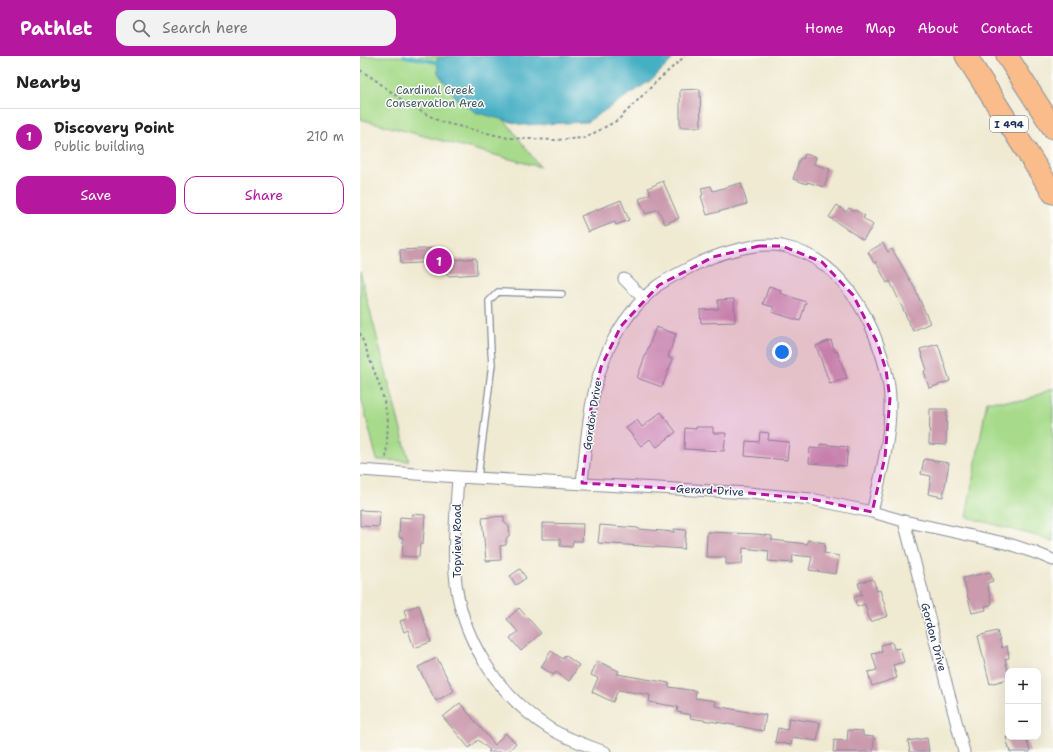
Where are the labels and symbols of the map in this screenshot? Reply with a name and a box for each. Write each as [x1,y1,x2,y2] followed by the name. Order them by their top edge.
[386,83,484,111] park label: Cardinal Creek Conservation Area
[990,116,1028,132] road number: I 494
[426,246,452,276] pin: 1
[772,342,792,362] your location
[580,379,605,451] street label: Gordon Drive
[676,481,744,500] street label: Gerard Drive
[450,504,465,578] street label: Topview Road
[917,601,950,673] street label: Gordon Drive

